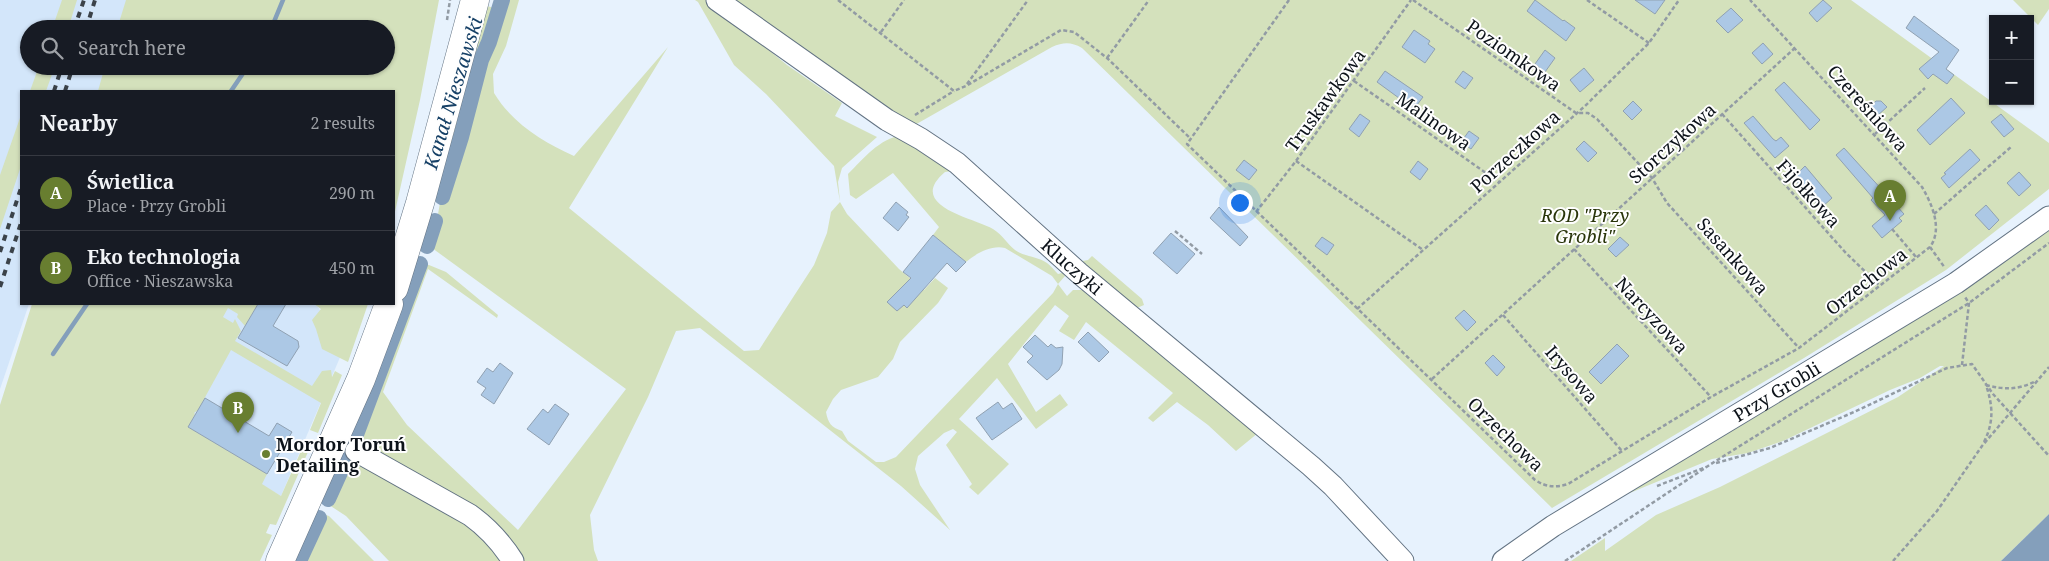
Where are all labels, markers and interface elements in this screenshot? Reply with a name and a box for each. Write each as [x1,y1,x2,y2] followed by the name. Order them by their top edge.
[417,13,489,173] water label: Kanał Nieszawski
[1462,14,1566,96] street label: Poziomkowa
[1989,15,2034,105] map controls
[1989,15,2034,60] button: +
[20,20,395,75] search box
[38,34,66,62] icon: search
[78,35,186,61] text: Search here
[1280,44,1370,156] street label: Truskawkowa
[1822,59,1914,157] street label: Czereśniowa
[1989,60,2034,105] button: −
[1392,87,1476,155] street label: Malinowa
[1623,97,1721,189] street label: Storczykowa
[1465,104,1565,198] street label: Porzeczkowa
[40,109,118,137] text: Nearby
[311,112,375,134] text: 2 results
[1772,154,1846,232] street label: Fijołkowa
[87,169,174,195] text: Świetlica
[1874,180,1906,221] pin: A
[50,182,62,204] text: A
[329,182,375,204] text: 290 m
[1227,190,1253,216] your location
[87,195,226,217] text: Place · Przy Grobli
[1540,203,1629,248] park label: ROD "Przy Grobli"
[1692,212,1774,300] street label: Sasankowa
[1036,233,1108,300] street label: Kluczyki
[1820,242,1912,320] street label: Orzechowa
[87,244,240,270] text: Eko technologia
[51,257,61,279] text: B
[329,257,375,279] text: 450 m
[87,270,233,292] text: Office · Nieszawska
[1610,271,1694,359] street label: Narcyzowa
[1540,340,1604,408] street label: Irysowa
[1729,356,1825,427] street label: Przy Grobli
[222,392,254,433] pin: B
[1463,392,1549,476] street label: Orzechowa
[276,432,406,477] place label: Mordor Toruń Detailing
[260,448,272,460] marker: Mordor Toruń Detailing

